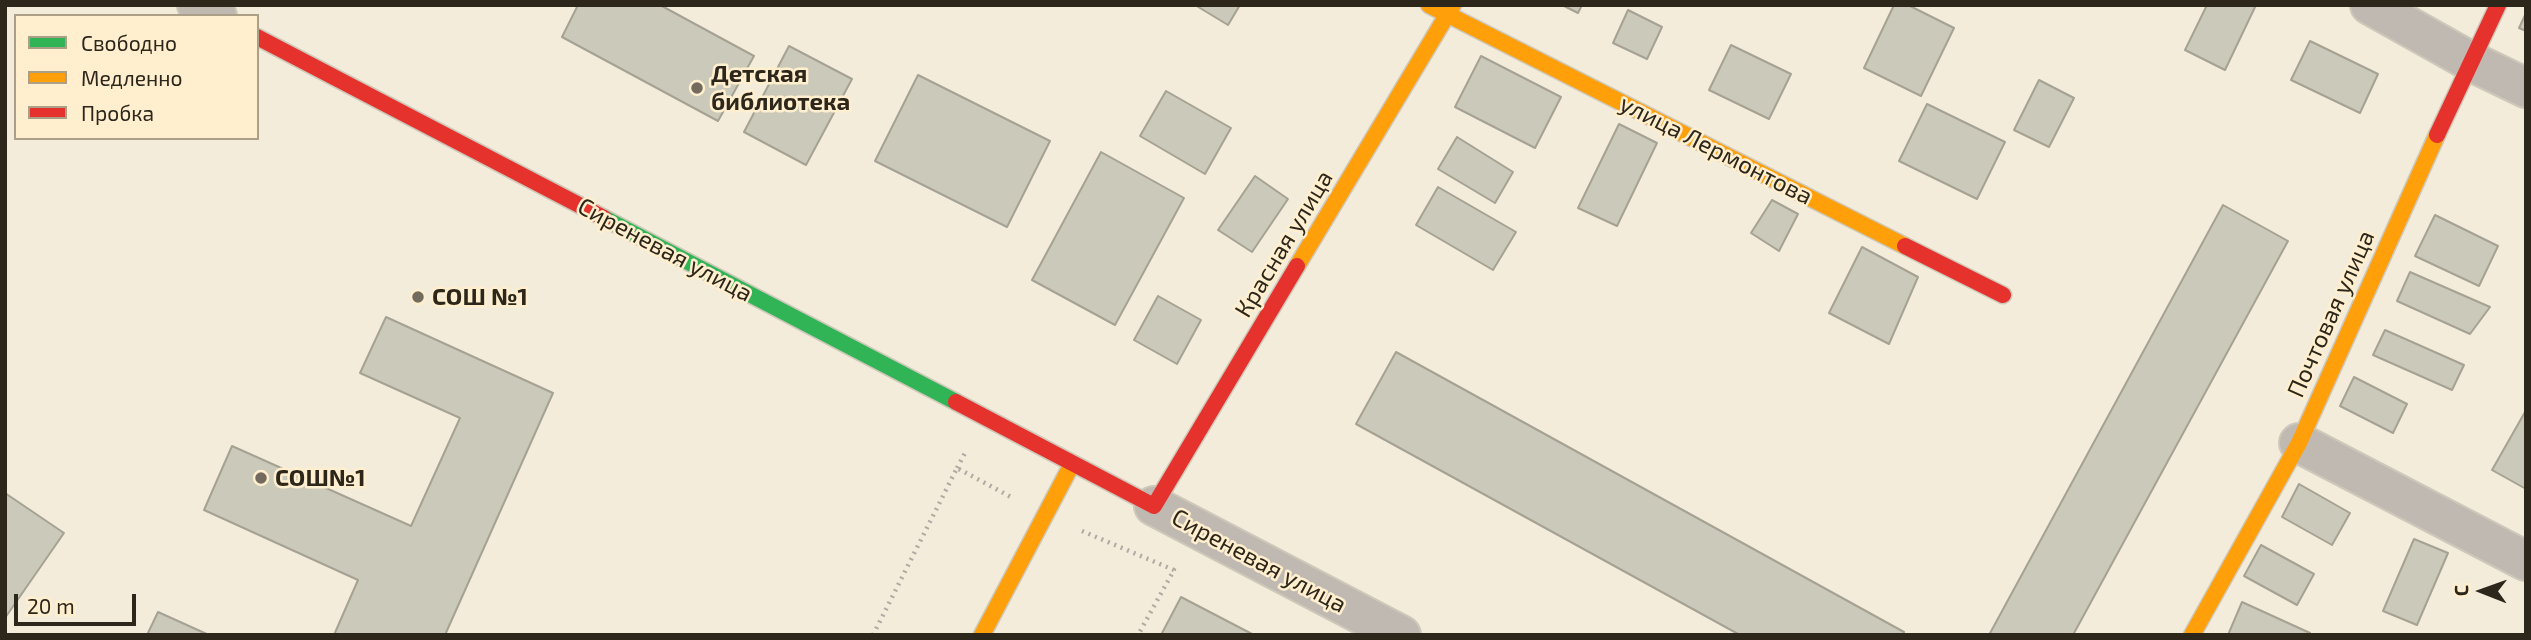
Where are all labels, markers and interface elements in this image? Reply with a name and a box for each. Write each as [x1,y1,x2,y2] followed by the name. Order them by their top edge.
[14,14,259,140] legend
[81,30,177,55] text: Свободно
[711,60,850,116] place label: Детская библиотека
[81,65,183,90] text: Медленно
[689,80,705,96] marker: Детская библиотека
[1615,89,1817,211] street label: улица Лермонтова
[81,100,154,125] text: Пробка
[1229,165,1339,323] street label: Красная улица
[573,192,757,308] street label: Сиреневая улица
[2281,226,2381,402] street label: Почтовая улица
[432,283,528,311] place label: СОШ №1
[410,289,426,305] marker: СОШ №1
[275,464,366,492] place label: СОШ№1
[253,470,269,486] marker: СОШ№1
[1167,503,1351,619] street label: Сиреневая улица
[2447,556,2517,626] north arrow
[18,580,140,624] scale bar
[2449,585,2472,596] text: С
[27,593,75,618] text: 20 m

